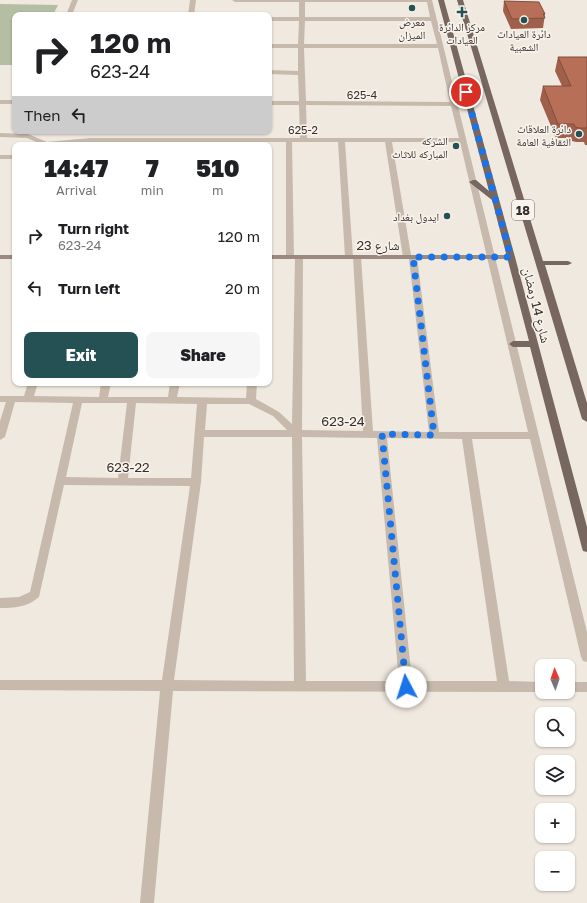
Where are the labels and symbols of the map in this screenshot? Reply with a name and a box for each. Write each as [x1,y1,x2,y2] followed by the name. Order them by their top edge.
[407,3,417,13] marker: معرض الميزان
[456,6,468,18] marker: مركز الدائرة العيادات
[399,15,425,42] place label: معرض الميزان
[519,15,529,25] marker: دائرة العيادات الشعبية
[439,20,485,46] place label: مركز الدائرة العيادات
[497,27,551,53] place label: دائرة العيادات الشعبية
[449,75,483,109] pin
[347,88,377,101] street label: 625-4
[516,122,571,148] place label: دائرة العلاقات الثقافية العامة
[288,123,318,136] street label: 625-2
[574,129,584,139] marker: دائرة العلاقات الثقافية العامة
[392,134,448,160] place label: الشركه المباركه للاثاث
[451,141,461,151] marker: الشركه المباركه للاثاث
[512,200,534,220] road number: 18
[393,210,439,224] place label: ايدول بغداد
[442,211,452,221] marker: ايدول بغداد
[356,237,400,255] street label: شارع 23
[518,265,554,345] street label: شارع 14 رمضان
[321,413,365,429] street label: 623-24
[106,459,150,475] street label: 623-22
[535,659,575,699] north arrow
[385,666,427,708] position arrow

